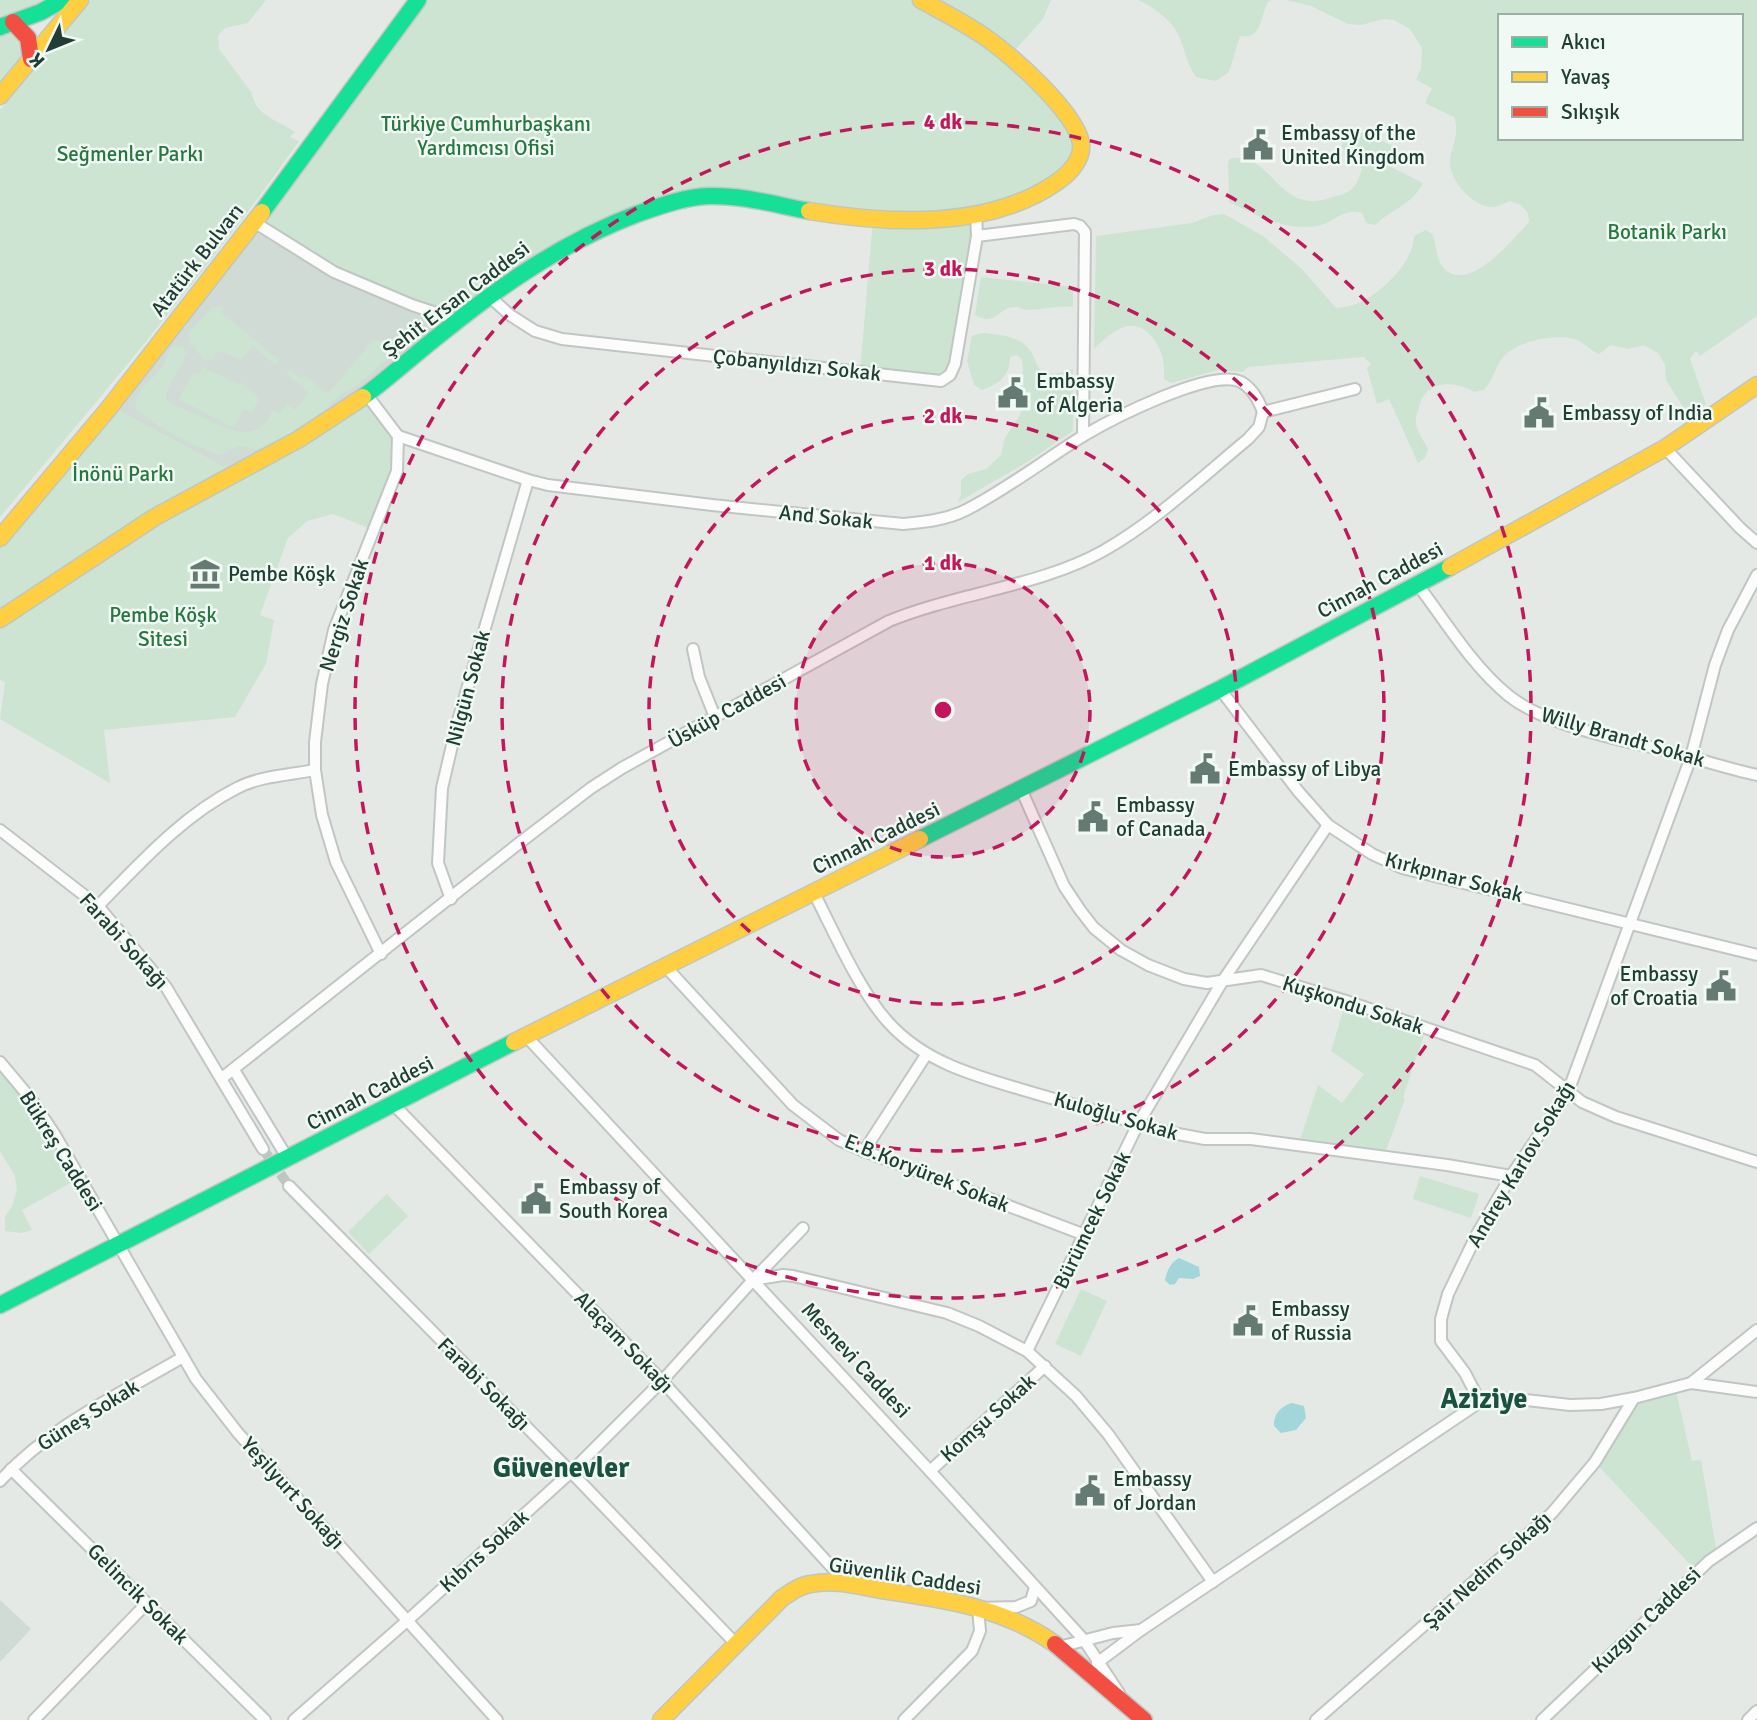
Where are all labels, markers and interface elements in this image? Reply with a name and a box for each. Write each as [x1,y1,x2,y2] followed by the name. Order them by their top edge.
[14,14,84,84] north arrow
[1498,14,1743,140] legend
[1561,29,1606,55] text: Akıcı
[24,47,50,72] text: K
[1561,64,1610,90] text: Yavaş
[1561,99,1620,125] text: Sıkışık
[924,109,962,135] text: 4 dk
[381,111,591,161] park label: Türkiye Cumhurbaşkanı Yardımcısı Ofisi
[1281,120,1425,170] place label: Embassy of the United Kingdom
[1241,128,1275,162] public building icon: Embassy of the United Kingdom
[57,141,203,167] park label: Seğmenler Parkı
[145,198,249,322] street label: Atatürk Bulvarı
[1607,219,1727,245] park label: Botanik Parkı
[377,235,535,363] street label: Şehit Ersan Caddesi
[924,256,962,282] text: 3 dk
[712,343,883,387] street label: Çobanyıldızı Sokak
[1036,368,1123,418] place label: Embassy of Algeria
[996,376,1030,410] public building icon: Embassy of Algeria
[1522,396,1556,430] public building icon: Embassy of India
[1562,400,1713,426] place label: Embassy of India
[924,403,962,429] text: 2 dk
[72,461,174,487] park label: İnönü Parkı
[778,499,875,535] street label: And Sokak
[1313,536,1447,624] street label: Cinnah Caddesi
[924,550,962,576] text: 1 dk
[314,555,375,675] street label: Nergiz Sokak
[188,557,222,591] museum icon: Pembe Köşk
[228,561,336,587] place label: Pembe Köşk
[109,602,217,652] park label: Pembe Köşk Sitesi
[440,627,496,749] street label: Nilgün Sokak
[663,668,791,754] street label: Üsküp Caddesi
[931,698,955,722] centre of rings
[1538,701,1708,773] street label: Willy Brandt Sokak
[1188,752,1222,786] public building icon: Embassy of Libya
[1228,756,1381,782] place label: Embassy of Libya
[1116,792,1205,842] place label: Embassy of Canada
[808,796,944,880] street label: Cinnah Caddesi
[1076,800,1110,834] public building icon: Embassy of Canada
[1382,846,1526,908] street label: Kırkpınar Sokak
[74,887,174,995] street label: Farabi Sokağı
[1610,961,1698,1011] place label: Embassy of Croatia
[1704,969,1738,1003] public building icon: Embassy of Croatia
[1279,970,1427,1040] street label: Kuşkondu Sokak
[302,1050,438,1136] street label: Cinnah Caddesi
[1461,1076,1581,1252] street label: Andrey Karlov Sokağı
[14,1086,108,1216] street label: Bükreş Caddesi
[1051,1086,1182,1146] street label: Kuloğlu Sokak
[841,1128,1014,1218] street label: E.B.Koryürek Sokak
[1047,1147,1137,1293] street label: Bürümcek Sokak
[559,1174,668,1224] place label: Embassy of South Korea
[519,1182,553,1216] public building icon: Embassy of South Korea
[569,1286,679,1398] street label: Alaçam Sokağı
[1271,1296,1352,1346] place label: Embassy of Russia
[796,1297,916,1423] street label: Mesnevi Caddesi
[1231,1304,1265,1338] public building icon: Embassy of Russia
[432,1332,536,1436] street label: Farabi Sokağı
[935,1368,1041,1468] street label: Komşu Sokak
[32,1373,144,1457] street label: Güneş Sokak
[1440,1382,1528,1416] district label: Aziziye
[236,1431,350,1555] street label: Yeşilyurt Sokağı
[493,1451,630,1485] district label: Güvenevler
[1113,1466,1197,1516] place label: Embassy of Jordan
[1073,1474,1107,1508] public building icon: Embassy of Jordan
[434,1504,534,1598] street label: Kıbrıs Sokak
[1417,1506,1557,1634] street label: Şair Nedim Sokağı
[82,1538,194,1650] street label: Gelincik Sokak
[827,1551,983,1601] street label: Güvenlik Caddesi
[1586,1561,1706,1679] street label: Kuzgun Caddesi

